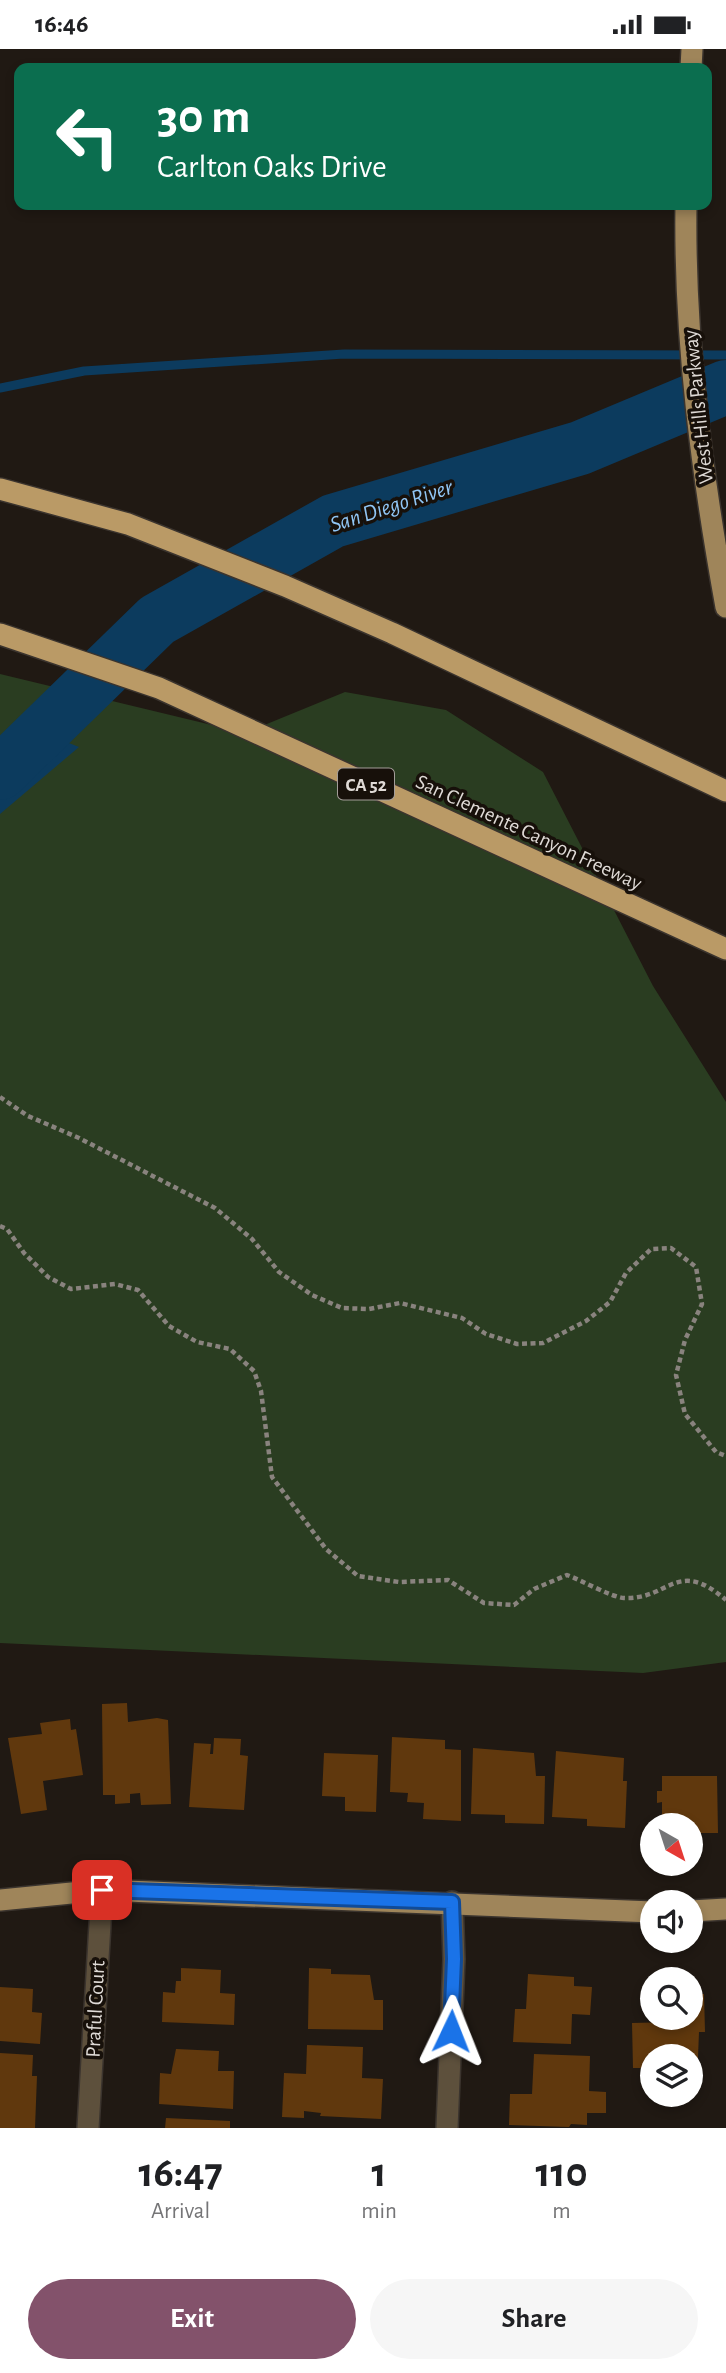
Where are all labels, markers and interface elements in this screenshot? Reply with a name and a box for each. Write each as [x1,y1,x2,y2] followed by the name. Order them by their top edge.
[35,11,89,37] text: 16:46
[42,91,133,182] icon: left
[157,93,251,142] text: 30 m
[157,151,387,183] text: Carlton Oaks Drive
[680,329,717,485] street label: West Hills Parkway
[327,476,456,537] water label: San Diego River
[338,769,394,799] road number: CA 52
[413,771,645,894] street label: San Clemente Canyon Freeway
[640,1813,704,1876] north arrow
[640,1813,703,2107] map controls
[72,1860,132,1920] pin
[83,1871,121,1909] icon: arrive
[640,1890,703,1953] button: sound
[82,1960,109,2058] street label: Praful Court
[640,1967,703,2030] button: search
[414,1994,488,2068] position arrow
[640,2044,703,2107] button: layers
[138,2152,223,2194] text: 16:47
[372,2152,387,2194] text: 1
[535,2152,588,2194] text: 110
[151,2200,210,2223] text: Arrival
[361,2200,397,2223] text: min
[552,2200,571,2223] text: m
[28,2279,356,2359] button: Exit
[370,2279,698,2359] button: Share

